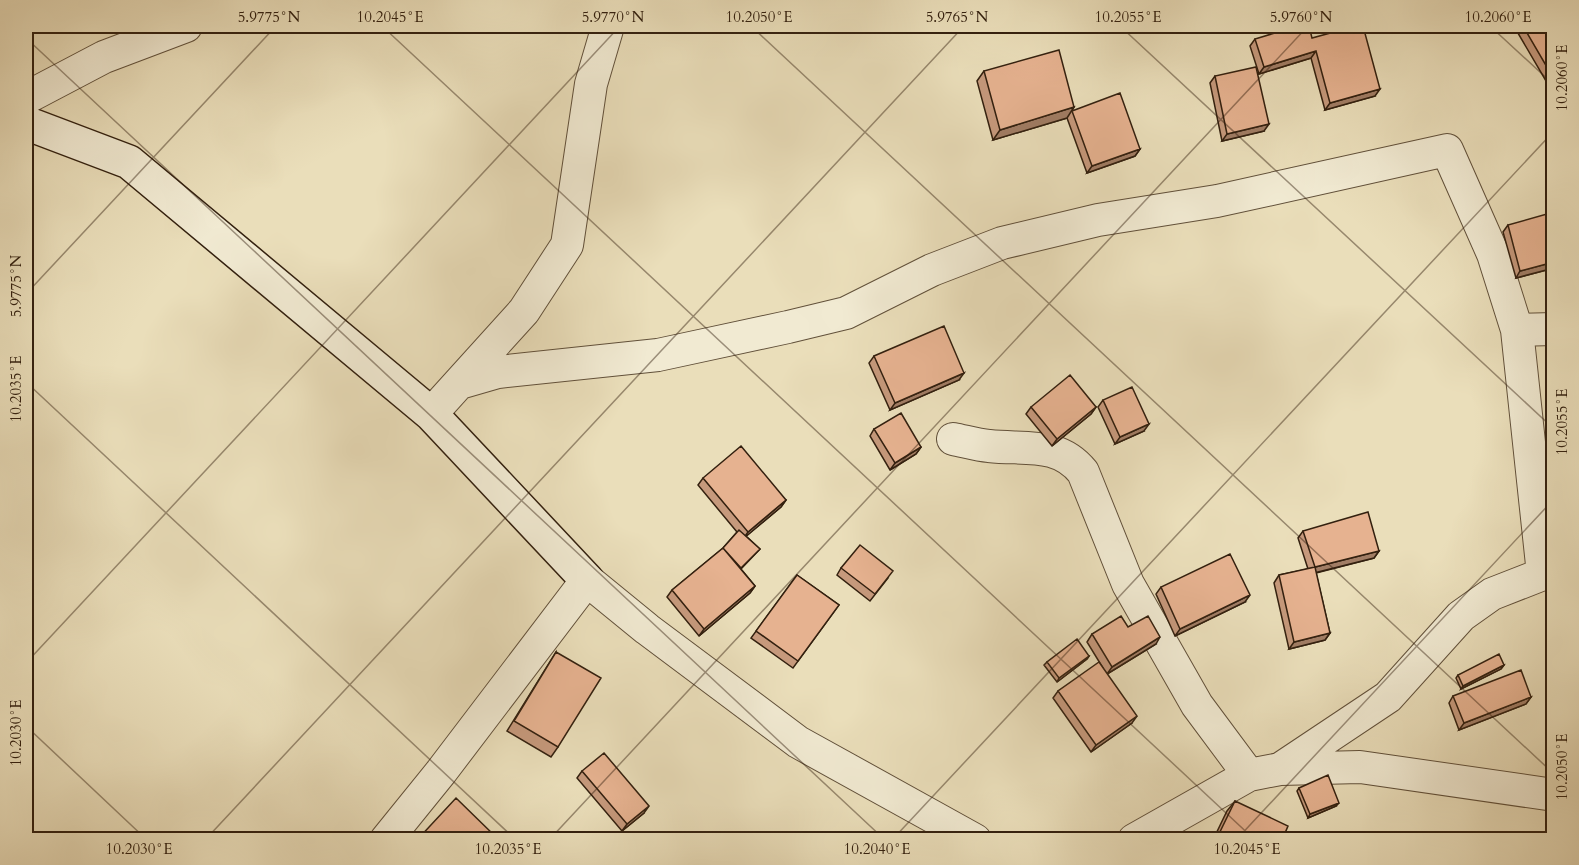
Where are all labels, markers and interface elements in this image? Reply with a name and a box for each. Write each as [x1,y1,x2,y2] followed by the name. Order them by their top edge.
[238,7,301,27] text: 5.9775°N
[357,7,423,27] text: 10.2045°E
[582,7,645,27] text: 5.9770°N
[726,7,792,27] text: 10.2050°E
[926,7,989,27] text: 5.9765°N
[1095,7,1161,27] text: 10.2055°E
[1270,7,1333,27] text: 5.9760°N
[1465,7,1531,27] text: 10.2060°E
[1552,45,1572,111] text: 10.2060°E
[6,254,26,317] text: 5.9775°N
[6,356,26,422] text: 10.2035°E
[1552,389,1572,455] text: 10.2055°E
[6,700,26,766] text: 10.2030°E
[1552,734,1572,800] text: 10.2050°E
[106,839,172,859] text: 10.2030°E
[475,839,541,859] text: 10.2035°E
[844,839,910,859] text: 10.2040°E
[1214,839,1280,859] text: 10.2045°E

